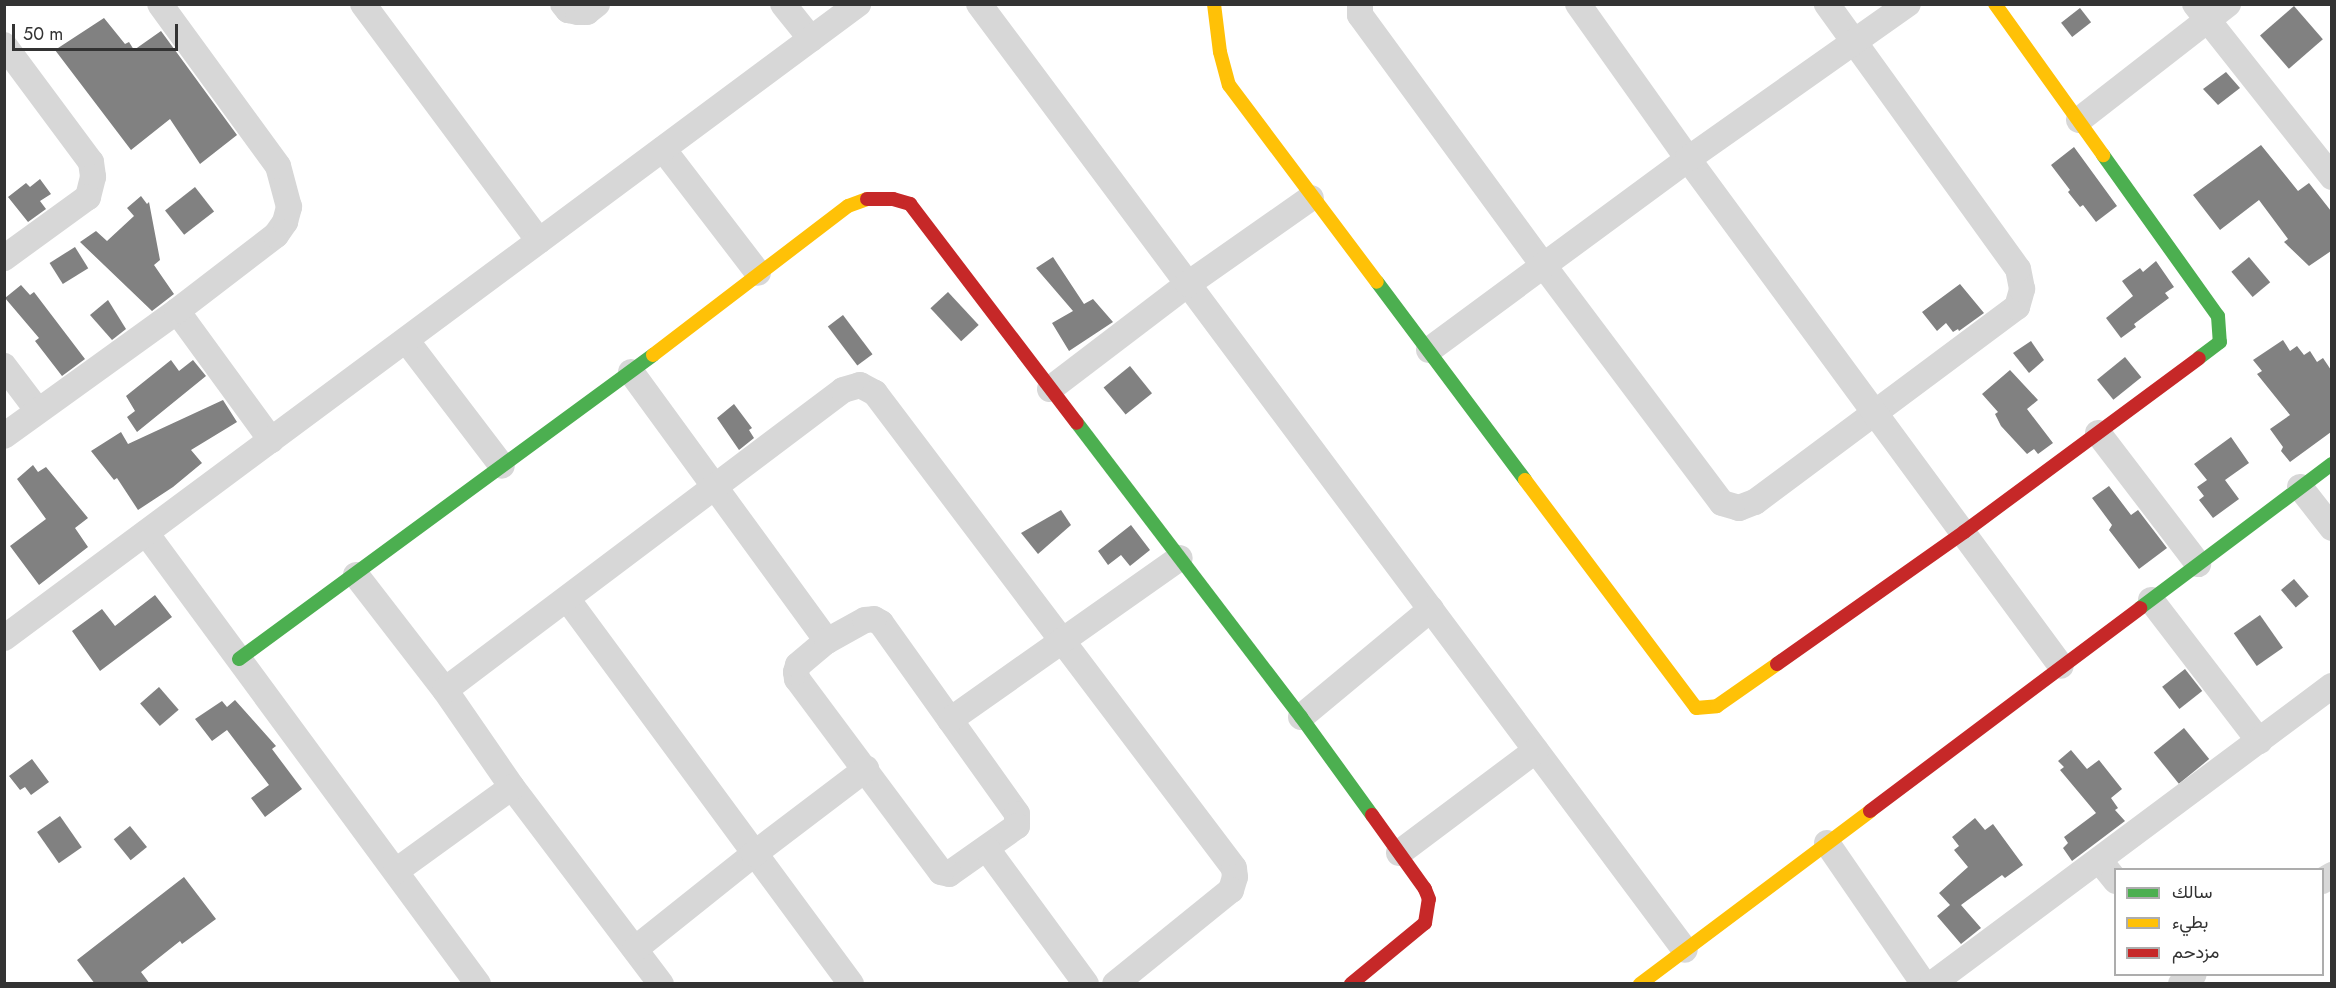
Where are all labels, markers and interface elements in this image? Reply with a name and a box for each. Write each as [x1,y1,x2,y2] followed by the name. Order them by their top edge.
[15,12,182,50] scale bar
[23,21,63,47] text: 50 m
[2114,868,2324,976] legend
[2172,879,2212,905] text: سالك
[2172,909,2208,935] text: بطيء
[2172,939,2219,965] text: مزدحم

